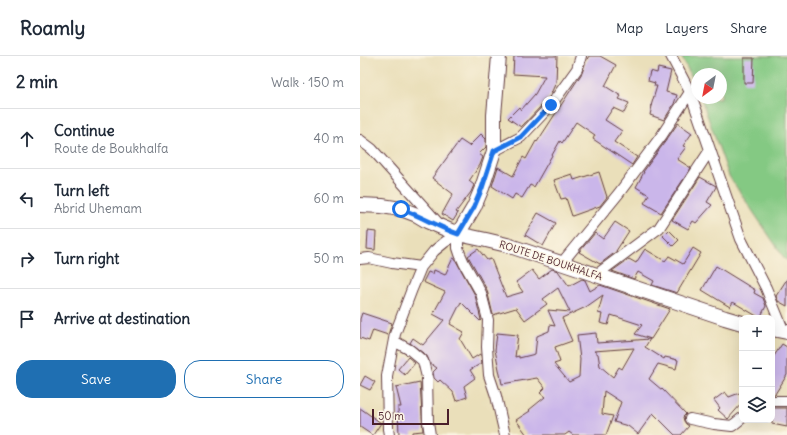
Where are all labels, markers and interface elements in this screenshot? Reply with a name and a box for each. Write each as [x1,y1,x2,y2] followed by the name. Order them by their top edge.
[20,16,85,40] text: Roamly
[616,19,643,37] text: Map
[665,19,708,37] text: Layers
[730,19,767,37] text: Share
[691,68,727,104] north arrow
[16,71,58,93] text: 2 min
[271,74,344,91] text: Walk · 150 m
[542,96,560,114] route end
[54,121,115,140] text: Continue
[16,128,38,150] icon: ahead
[313,130,344,147] text: 40 m
[54,140,168,157] text: Route de Boukhalfa
[54,181,109,200] text: Turn left
[16,188,38,210] icon: left
[313,190,344,207] text: 60 m
[54,200,142,217] text: Abrid Uhemam
[392,200,410,218] route start
[498,238,605,283] street label: ROUTE DE BOUKHALFA
[16,248,38,270] icon: right
[54,249,119,268] text: Turn right
[313,250,344,267] text: 50 m
[16,308,38,330] icon: arrive
[54,309,190,328] text: Arrive at destination
[739,315,775,423] map controls
[739,315,775,351] button: +
[739,351,775,387] button: −
[16,360,176,398] button: Save
[184,360,344,398] button: Share
[739,387,775,423] button: layers
[372,407,449,426] scale bar
[378,409,404,423] text: 50 m

